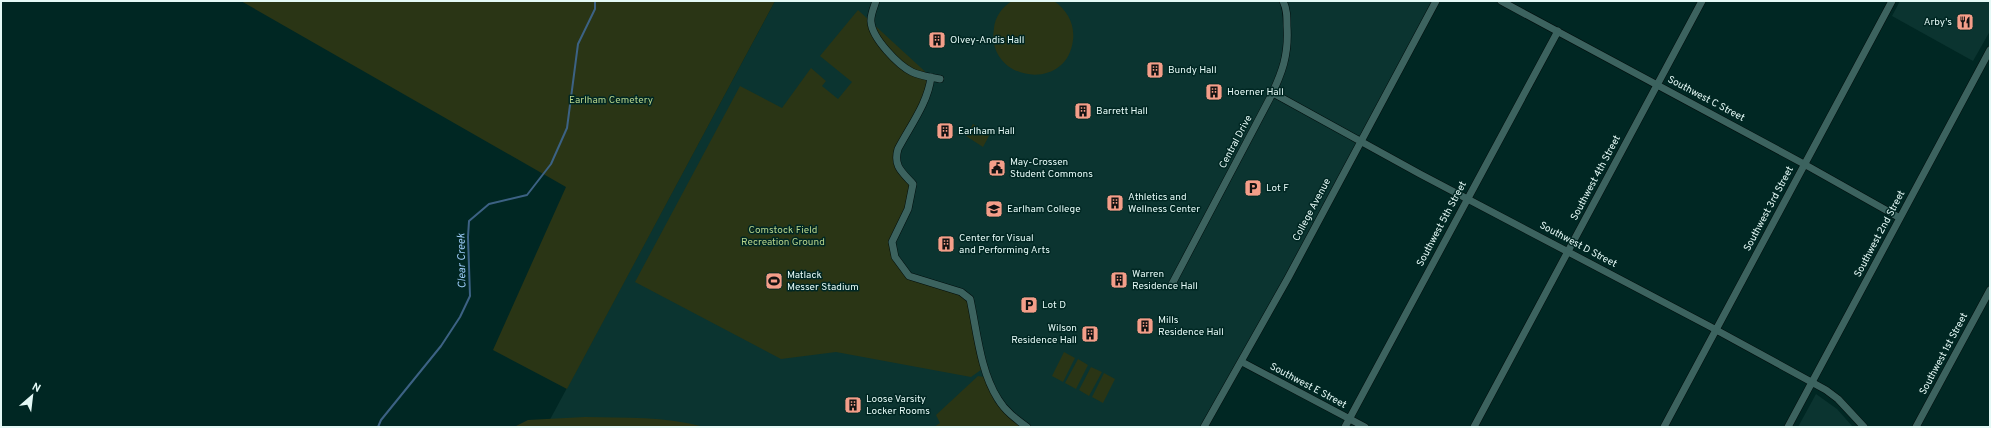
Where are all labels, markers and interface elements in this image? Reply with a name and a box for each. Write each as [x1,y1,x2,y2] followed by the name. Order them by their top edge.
[1955,12,1975,32] restaurant icon: Arby's
[1924,16,1952,29] place label: Arby's
[927,30,947,50] building icon: Olvey-Andis Hall
[950,34,1024,47] place label: Olvey-Andis Hall
[1145,60,1165,80] building icon: Bundy Hall
[1168,64,1217,77] place label: Bundy Hall
[1665,73,1747,125] street label: Southwest C Street
[1204,82,1224,102] building icon: Hoerner Hall
[1227,86,1284,99] place label: Hoerner Hall
[569,94,653,107] park label: Earlham Cemetery
[1073,101,1093,121] building icon: Barrett Hall
[1096,105,1148,118] place label: Barrett Hall
[1217,113,1255,171] street label: Central Drive
[935,121,955,141] building icon: Earlham Hall
[958,125,1015,138] place label: Earlham Hall
[1568,133,1624,223] street label: Southwest 4th Street
[1010,156,1093,181] place label: May-Crossen Student Commons
[987,158,1007,178] public building icon: May-Crossen Student Commons
[1741,164,1797,254] street label: Southwest 3rd Street
[1290,176,1334,244] street label: College Avenue
[1243,178,1263,198] parking icon: Lot F
[1414,179,1470,269] street label: Southwest 5th Street
[1266,182,1289,195] place label: Lot F
[1852,188,1909,280] street label: Southwest 2nd Street
[1128,191,1200,216] place label: Athletics and Wellness Center
[1105,193,1125,213] building icon: Athletics and Wellness Center
[984,199,1004,219] school or university icon: Earlham College
[1007,203,1081,216] place label: Earlham College
[1537,219,1619,271] street label: Southwest D Street
[741,224,825,249] park label: Comstock Field Recreation Ground
[959,232,1050,257] place label: Center for Visual and Performing Arts
[455,233,469,289] water label: Clear Creek
[936,234,956,254] building icon: Center for Visual and Performing Arts
[1132,268,1198,293] place label: Warren Residence Hall
[787,269,859,294] place label: Matlack Messer Stadium
[1109,270,1129,290] building icon: Warren Residence Hall
[764,271,784,291] sports icon: Matlack Messer Stadium
[1019,295,1039,315] parking icon: Lot D
[1042,299,1066,312] place label: Lot D
[1917,311,1971,397] street label: Southwest 1st Street
[1158,314,1224,339] place label: Mills Residence Hall
[1135,316,1155,336] building icon: Mills Residence Hall
[1011,322,1077,347] place label: Wilson Residence Hall
[1080,324,1100,344] building icon: Wilson Residence Hall
[1267,360,1349,412] street label: Southwest E Street
[12,376,52,416] north arrow
[29,380,43,396] text: N
[866,393,930,418] place label: Loose Varsity Locker Rooms
[843,395,863,415] building icon: Loose Varsity Locker Rooms

